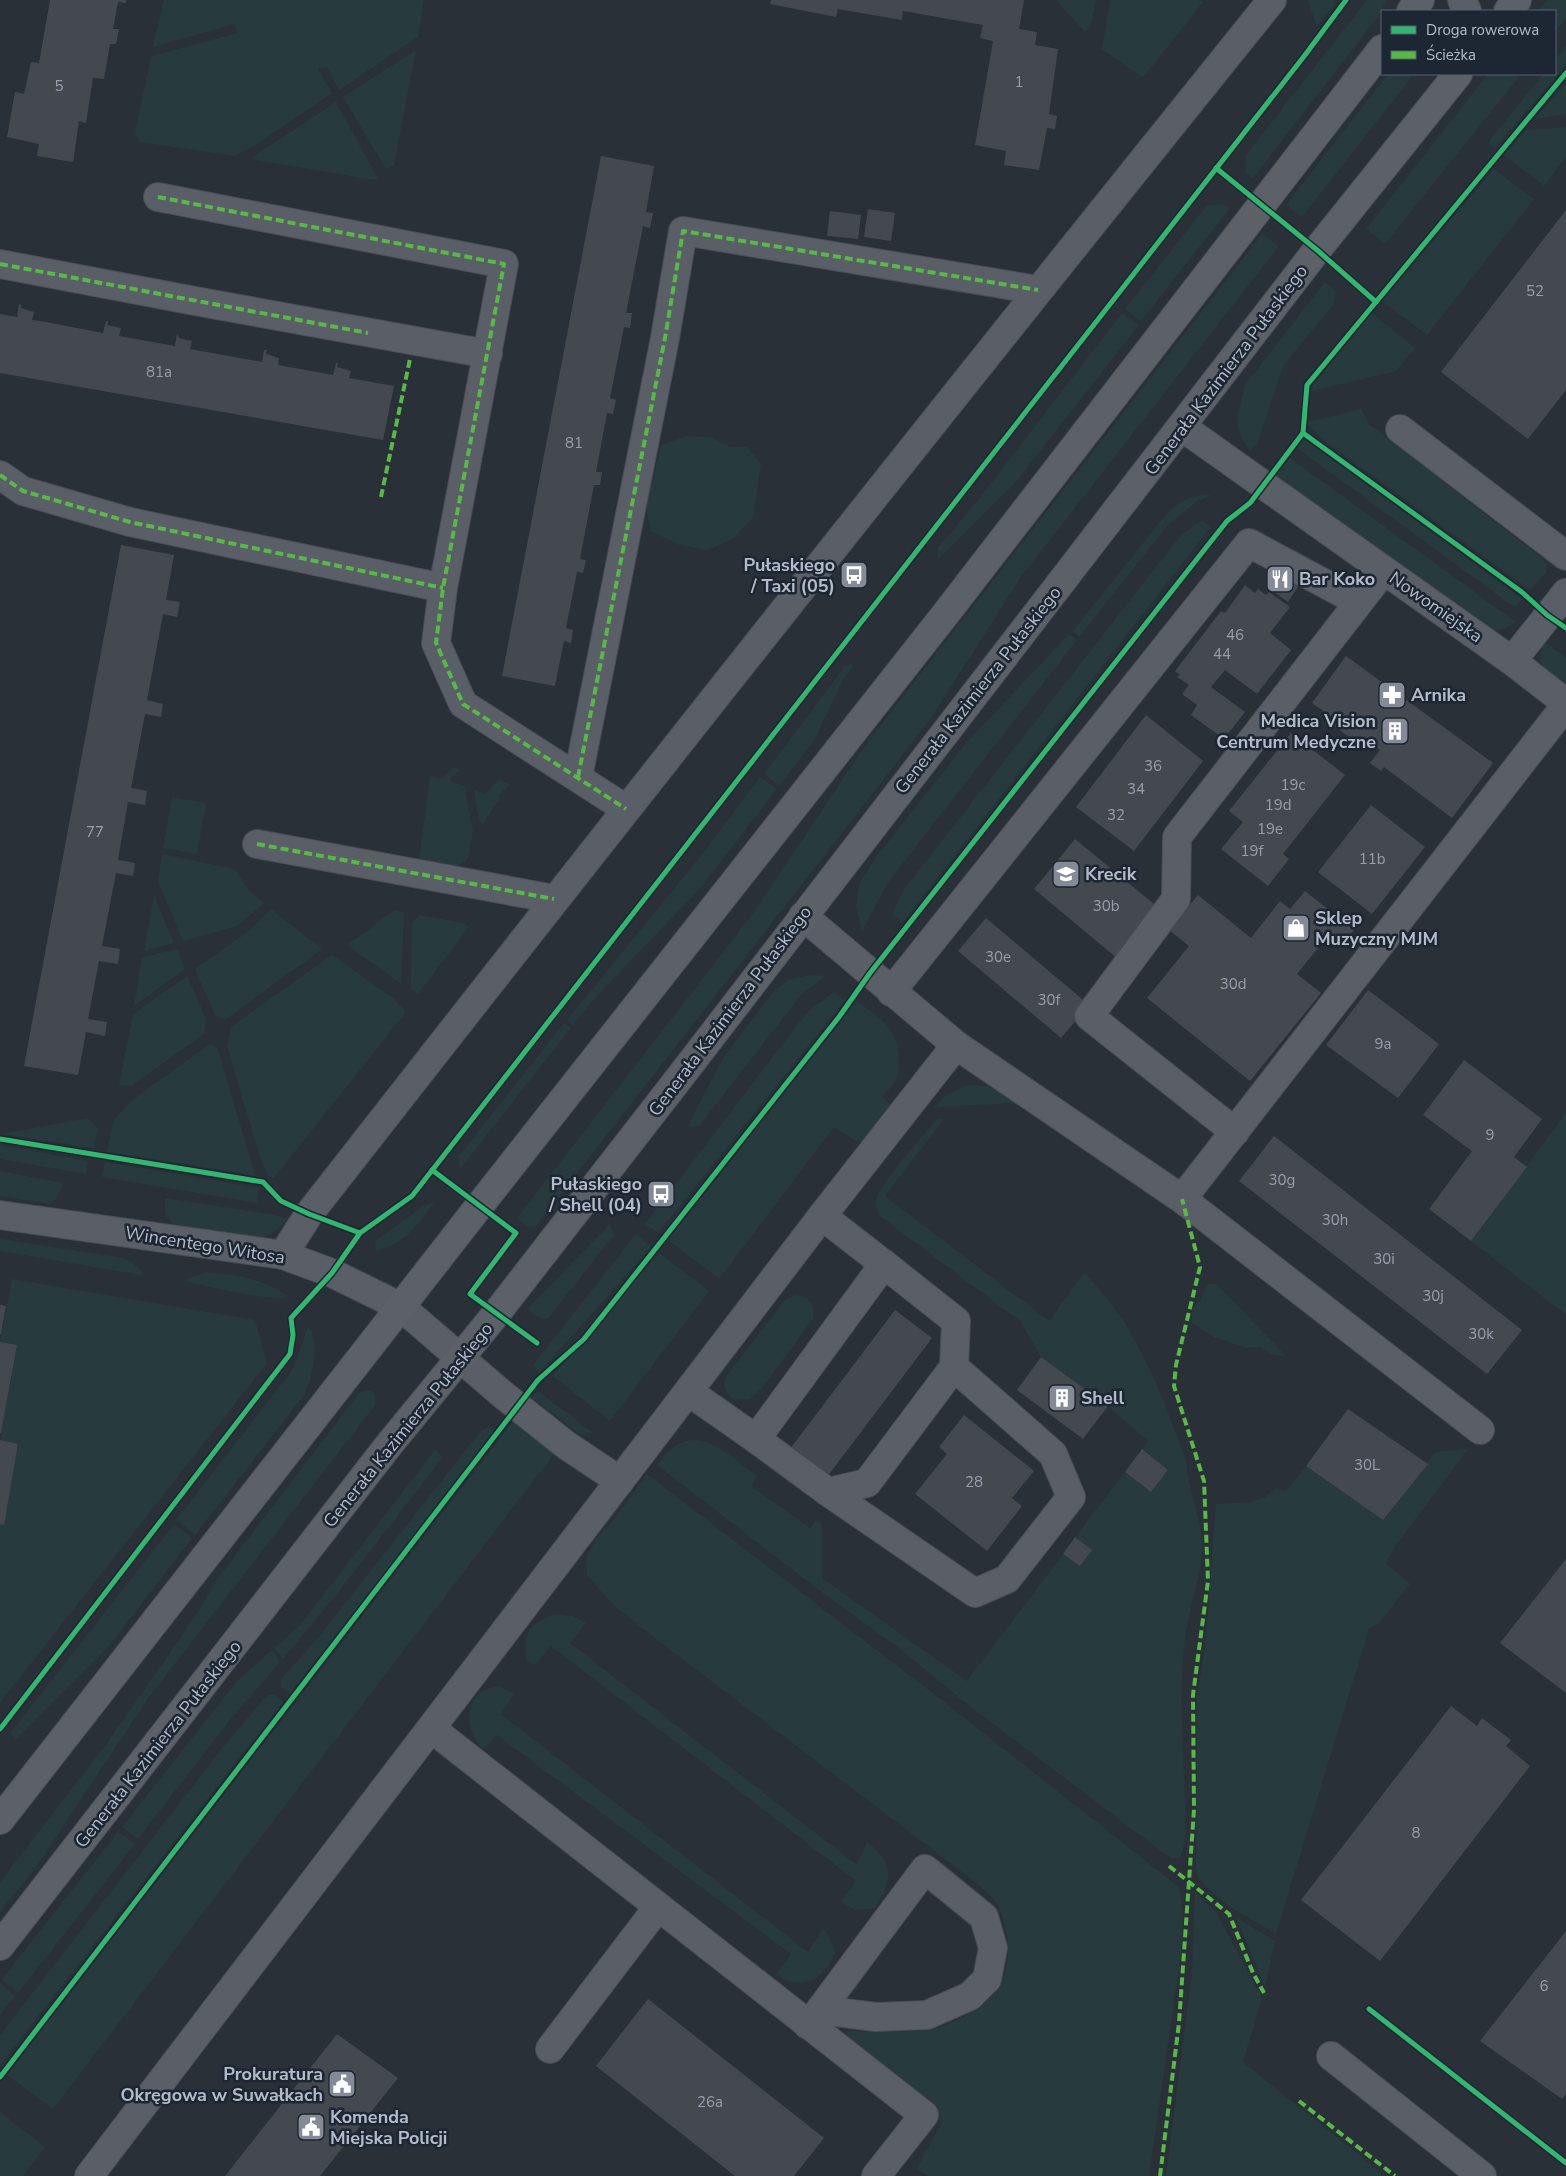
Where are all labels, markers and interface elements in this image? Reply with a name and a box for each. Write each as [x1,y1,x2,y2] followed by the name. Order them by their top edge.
[1381,10,1556,75] legend
[1426,20,1539,40] text: Droga rowerowa
[1426,44,1476,65] text: Ścieżka
[1014,72,1024,92] house number: 1
[54,76,64,96] house number: 5
[1139,260,1313,480] street label: Generała Kazimierza Pułaskiego
[1526,281,1544,301] house number: 52
[146,362,172,382] house number: 81a
[565,433,583,453] house number: 81
[743,553,835,598] place label: Pułaskiego / Taxi (05)
[839,560,869,590] bus stop icon: Pułaskiego / Taxi (05)
[1265,564,1295,594] restaurant icon: Bar Koko
[1385,566,1487,648] street label: Nowomiejska
[1299,567,1375,591] place label: Bar Koko
[889,581,1067,799] street label: Generała Kazimierza Pułaskiego
[1226,625,1244,645] house number: 46
[1213,644,1231,664] house number: 44
[1377,680,1407,710] pharmacy icon: Arnika
[1411,683,1466,707] place label: Arnika
[1216,709,1376,754] place label: Medica Vision Centrum Medyczne
[1380,716,1410,746] building icon: Medica Vision Centrum Medyczne
[1144,756,1162,776] house number: 36
[1281,775,1306,795] house number: 19c
[1127,779,1145,799] house number: 34
[1265,795,1291,815] house number: 19d
[1107,805,1125,825] house number: 32
[1257,819,1283,839] house number: 19e
[86,822,104,842] house number: 77
[1241,841,1265,861] house number: 19f
[1359,849,1386,869] house number: 11b
[1051,859,1081,889] school or university icon: Krecik
[1085,862,1137,886] place label: Krecik
[1093,896,1120,916] house number: 30b
[643,901,817,1121] street label: Generała Kazimierza Pułaskiego
[1315,906,1438,951] place label: Sklep Muzyczny MJM
[1281,913,1311,943] shop icon: Sklep Muzyczny MJM
[985,947,1011,967] house number: 30e
[1220,974,1246,994] house number: 30d
[1038,990,1062,1010] house number: 30f
[1375,1034,1391,1054] house number: 9a
[1485,1125,1495,1145] house number: 9
[1269,1170,1295,1190] house number: 30g
[548,1172,642,1217] place label: Pułaskiego / Shell (04)
[646,1179,676,1209] bus stop icon: Pułaskiego / Shell (04)
[1322,1210,1348,1230] house number: 30h
[123,1221,287,1269] street label: Wincentego Witosa
[1373,1249,1395,1269] house number: 30i
[1422,1286,1444,1306] house number: 30j
[318,1317,498,1533] street label: Generała Kazimierza Pułaskiego
[1468,1324,1494,1344] house number: 30k
[1047,1383,1077,1413] building icon: Shell
[1081,1386,1124,1410] place label: Shell
[1354,1455,1380,1475] house number: 30L
[965,1472,983,1492] house number: 28
[69,1635,247,1853] street label: Generała Kazimierza Pułaskiego
[1411,1823,1421,1843] house number: 8
[1539,1976,1549,1996] house number: 6
[120,2062,323,2107] place label: Prokuratura Okręgowa w Suwałkach
[327,2069,357,2099] public building icon: Prokuratura Okręgowa w Suwałkach
[697,2092,723,2112] house number: 26a
[330,2105,447,2150] place label: Komenda Miejska Policji
[296,2112,326,2142] public building icon: Komenda Miejska Policji

